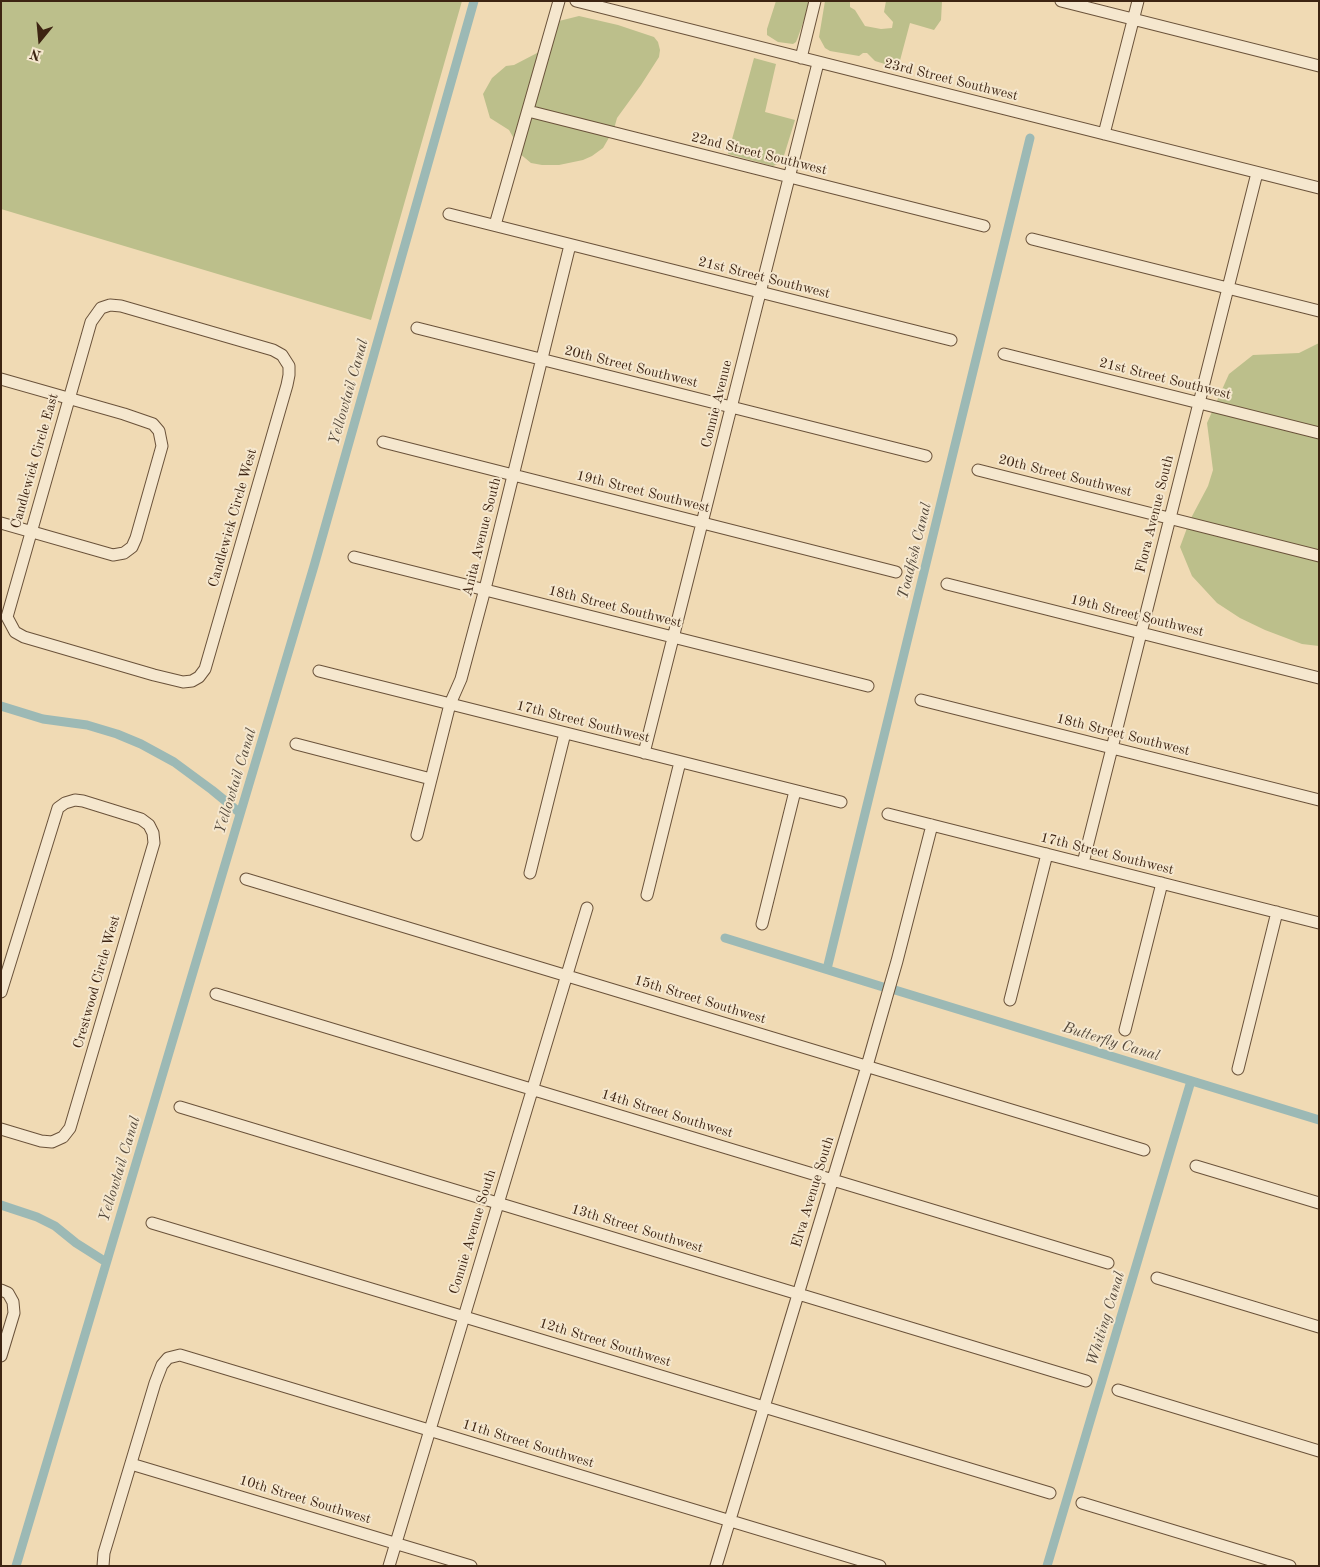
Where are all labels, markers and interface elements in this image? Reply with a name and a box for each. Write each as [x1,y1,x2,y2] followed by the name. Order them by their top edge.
[15,15,65,65] north arrow
[28,46,43,63] text: N
[882,55,1020,105] street label: 23rd Street Southwest
[689,129,829,179] street label: 22nd Street Southwest
[696,253,832,303] street label: 21st Street Southwest
[325,337,373,447] water label: Yellowtail Canal
[563,342,699,392] street label: 20th Street Southwest
[1097,354,1233,404] street label: 21st Street Southwest
[698,358,736,450] street label: Connie Avenue
[8,391,62,531] street label: Candlewick Circle East
[205,447,261,589] street label: Candlewick Circle West
[997,451,1133,501] street label: 20th Street Southwest
[1132,453,1178,575] street label: Flora Avenue South
[575,467,711,517] street label: 19th Street Southwest
[459,476,505,598] street label: Anita Avenue South
[894,501,936,601] water label: Toadfish Canal
[547,582,683,632] street label: 18th Street Southwest
[1069,591,1205,641] street label: 19th Street Southwest
[515,697,651,747] street label: 17th Street Southwest
[1055,710,1191,760] street label: 18th Street Southwest
[211,726,261,836] water label: Yellowtail Canal
[1039,829,1175,879] street label: 17th Street Southwest
[70,913,124,1051] street label: Crestwood Circle West
[632,972,768,1028] street label: 15th Street Southwest
[1060,1019,1162,1065] water label: Butterfly Canal
[599,1086,735,1142] street label: 14th Street Southwest
[95,1114,145,1224] water label: Yellowtail Canal
[788,1134,838,1250] street label: Elva Avenue South
[446,1168,500,1296] street label: Connie Avenue South
[569,1201,705,1257] street label: 13th Street Southwest
[1083,1270,1129,1368] water label: Whiting Canal
[537,1315,673,1371] street label: 12th Street Southwest
[460,1416,596,1472] street label: 11th Street Southwest
[237,1472,373,1528] street label: 10th Street Southwest

